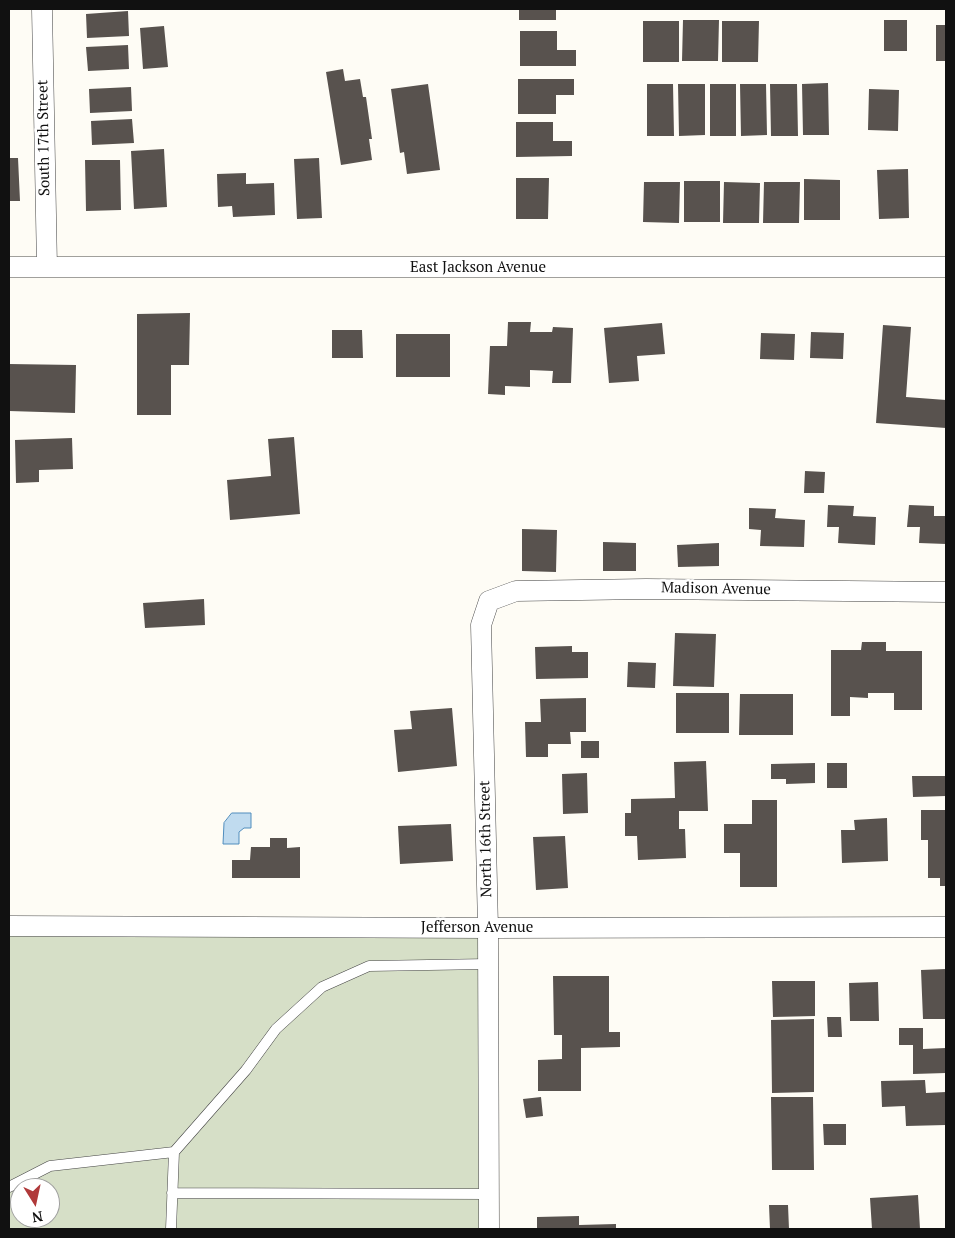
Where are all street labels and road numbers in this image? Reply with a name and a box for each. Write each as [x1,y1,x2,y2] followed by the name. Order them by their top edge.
[34,80,54,196] street label: South 17th Street
[410,259,546,277] street label: East Jackson Avenue
[661,579,771,599] street label: Madison Avenue
[476,780,496,898] street label: North 16th Street
[421,919,533,937] street label: Jefferson Avenue

